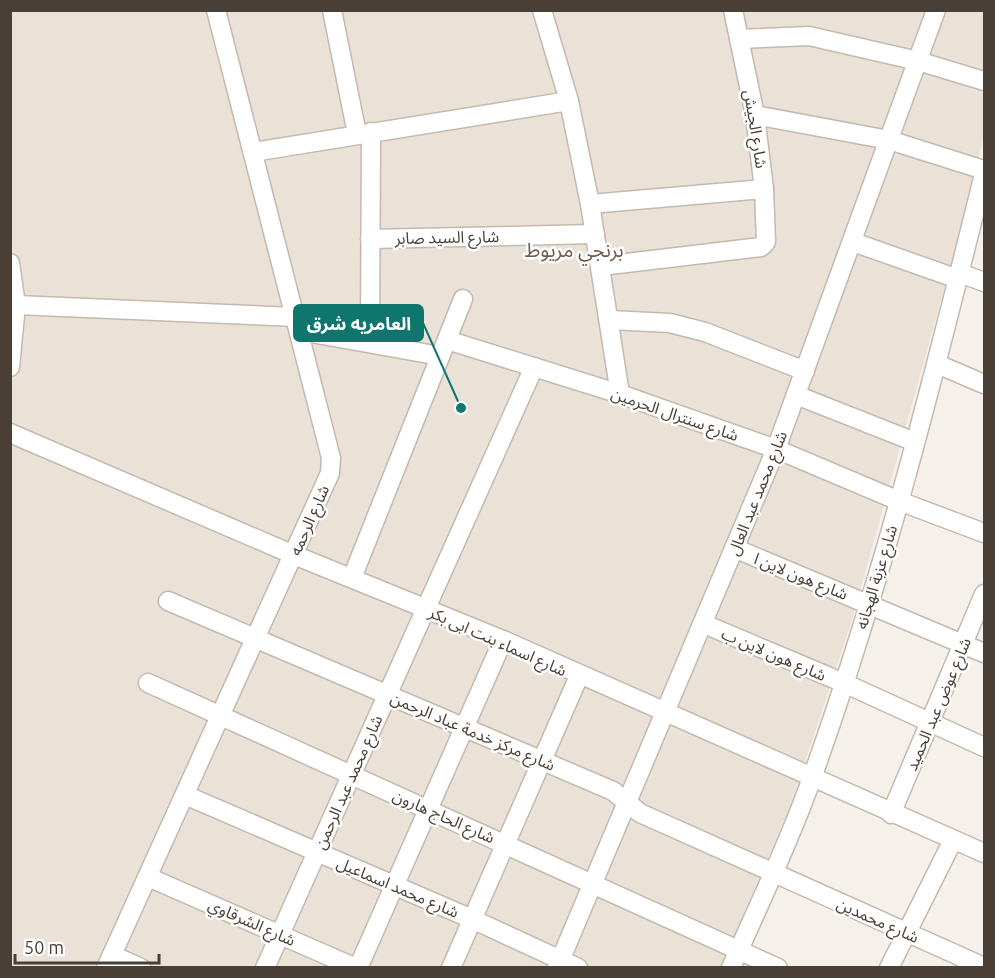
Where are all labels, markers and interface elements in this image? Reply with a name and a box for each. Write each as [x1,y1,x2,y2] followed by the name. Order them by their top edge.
[737,88,771,170] street label: شارع الجيش
[394,227,499,251] street label: شارع السيد صابر
[524,238,624,266] district label: برنجي مريوط
[294,305,423,341] callout: العامريه شرق
[307,313,411,335] text: العامريه شرق
[608,384,741,448] street label: شارع سنترال الحرمين
[724,428,794,559] street label: شارع محمد عبد العال
[286,482,336,560] street label: شارع الرحمه
[852,523,904,632] street label: شارع عزبة الهجانه
[750,549,850,607] street label: شارع هون لاين ا
[424,602,570,683] street label: شارع اسماء بنت ابى بكر
[718,624,829,688] street label: شارع هون لاين ب
[902,635,978,775] street label: شارع عوض عبد الحميد
[387,688,558,778] street label: شارع مركز خدمة عباد الرحمن
[310,712,389,853] street label: شارع محمد عبد الرحمن
[389,786,498,850] street label: شارع الحاج هارون
[333,853,462,925] street label: شارع محمد اسماعيل
[833,894,922,950] street label: شارع محمدين
[204,895,298,953] street label: شارع الشرقاوي
[15,927,159,965] scale bar
[24,937,64,957] text: 50 m

